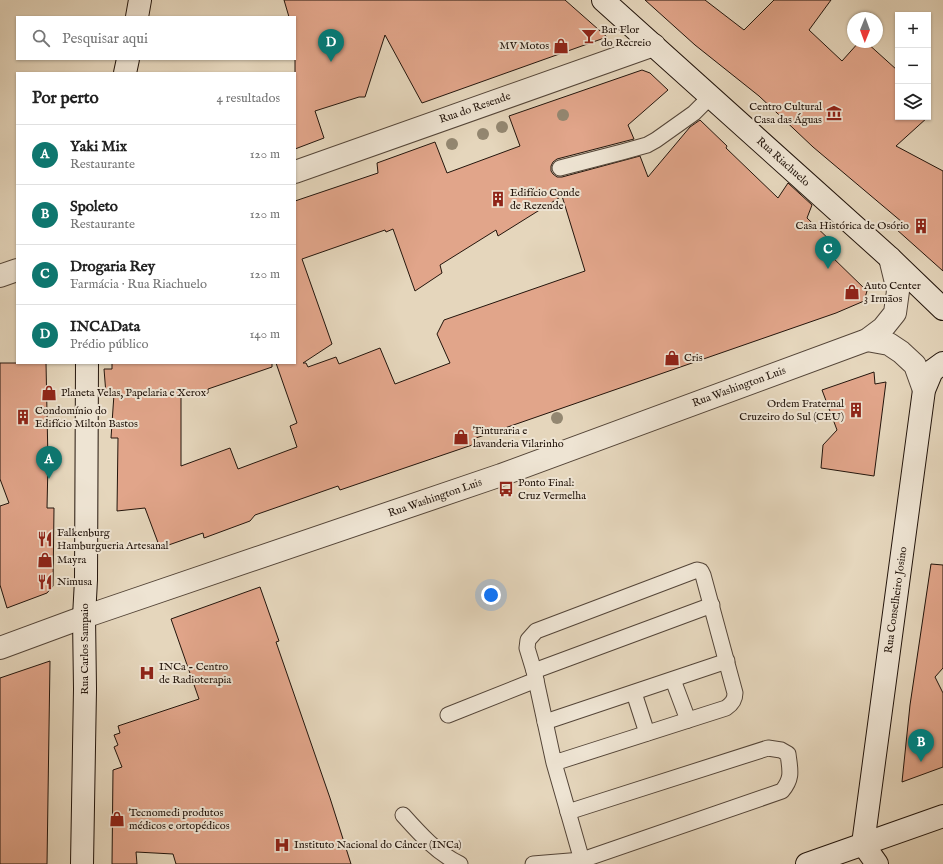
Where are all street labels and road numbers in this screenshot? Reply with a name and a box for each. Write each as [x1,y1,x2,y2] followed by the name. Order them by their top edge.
[438,89,512,127] street label: Rua do Resende
[753,134,813,190] street label: Rua Riachuelo
[690,364,788,410] street label: Rua Washington Luis
[386,475,484,521] street label: Rua Washington Luis
[882,546,910,654] street label: Rua Conselheiro Josino
[78,603,92,695] street label: Rua Carlos Sampaio

